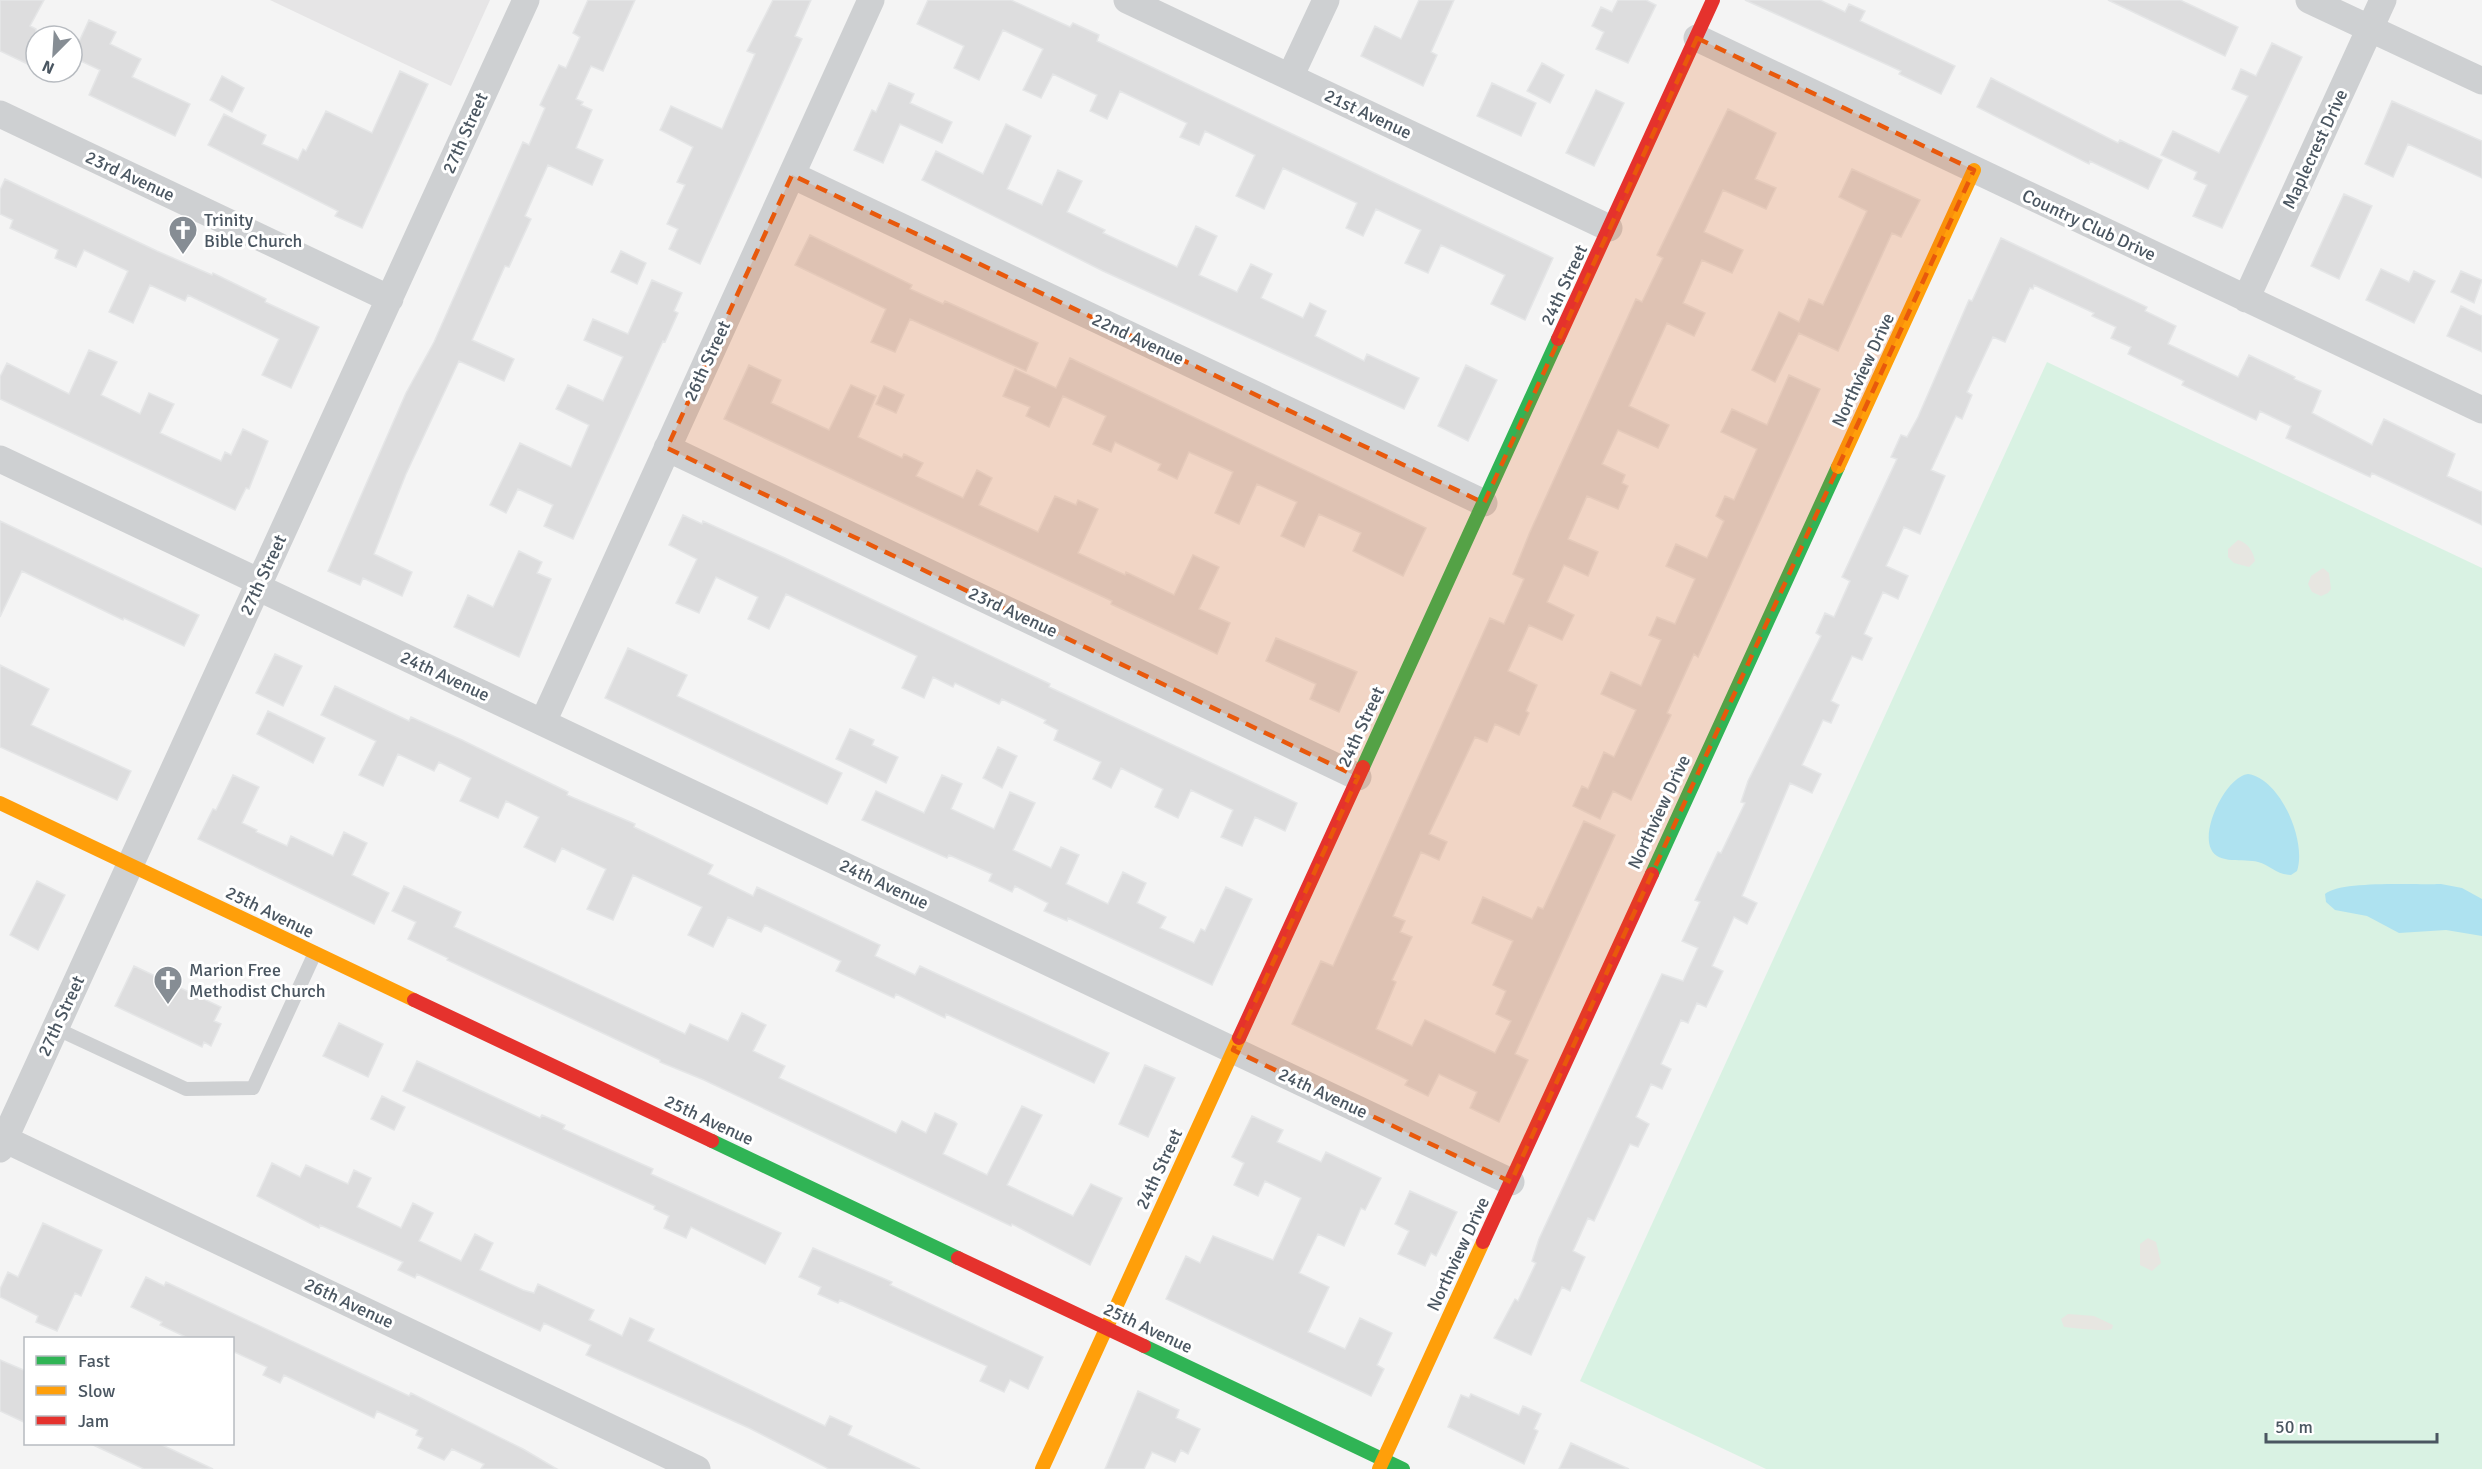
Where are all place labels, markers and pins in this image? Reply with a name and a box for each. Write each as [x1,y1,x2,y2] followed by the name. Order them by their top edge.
[204,209,302,252] place label: Trinity Bible Church
[167,214,199,256] church icon: Trinity Bible Church
[189,959,326,1002] place label: Marion Free Methodist Church
[152,964,184,1006] church icon: Marion Free Methodist Church

